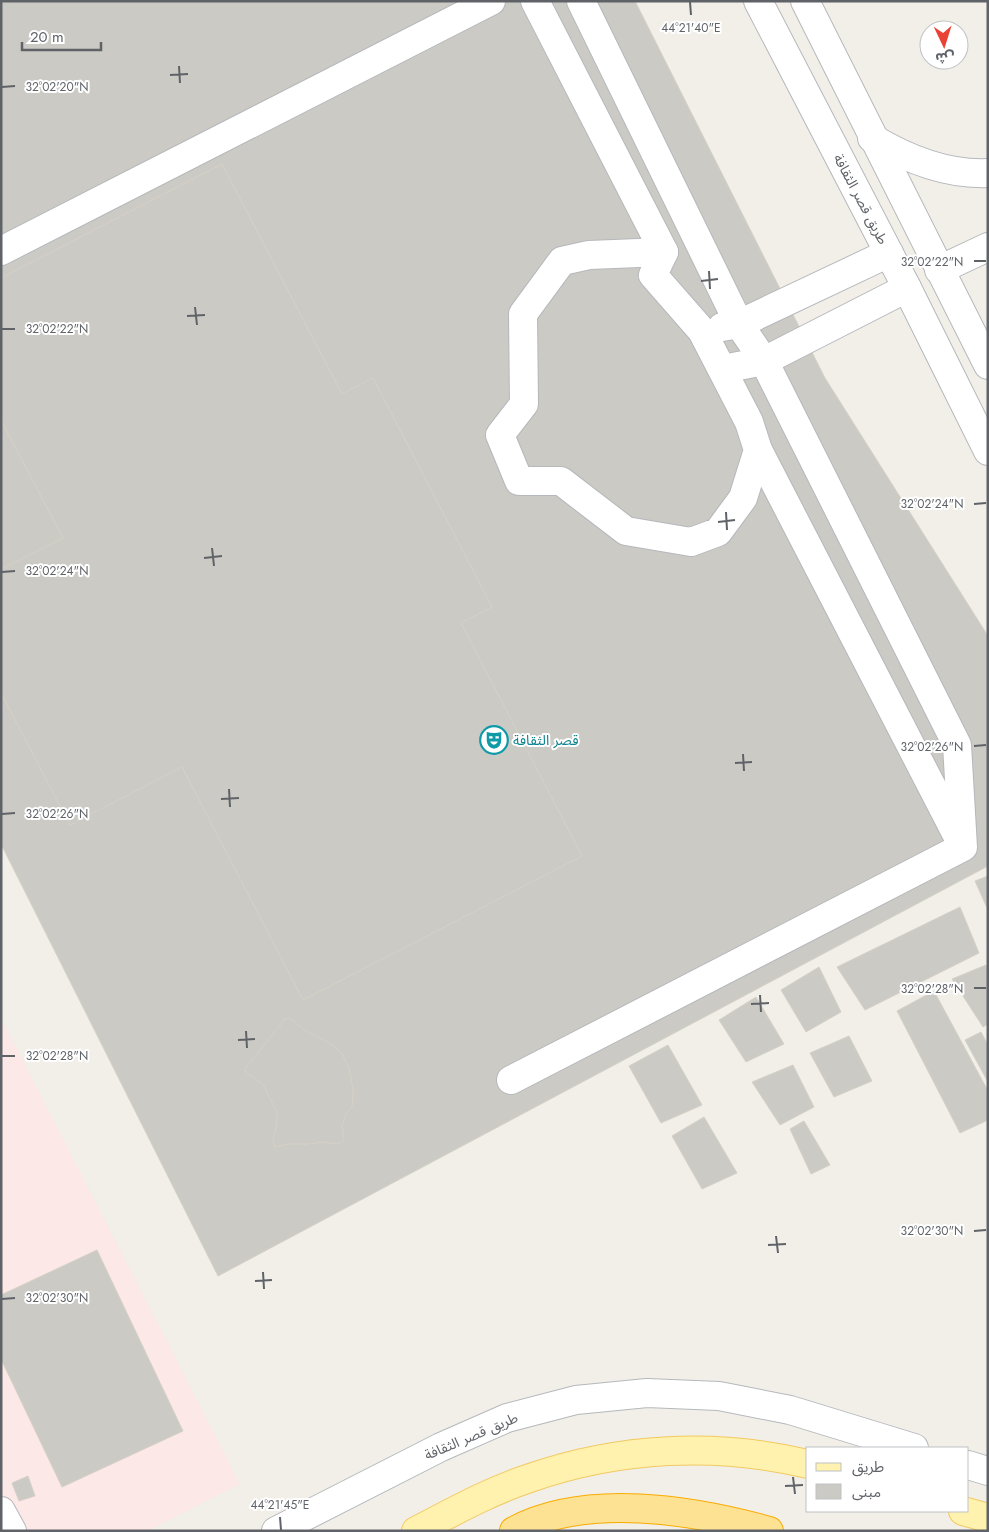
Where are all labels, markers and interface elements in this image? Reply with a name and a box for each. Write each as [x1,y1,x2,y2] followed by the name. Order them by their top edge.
[661,19,721,37] text: 44°21'40"E
[22,20,101,52] scale bar
[919,20,969,70] north arrow
[30,26,64,48] text: 20 m
[935,47,955,69] text: ش
[25,78,89,96] text: 32°02'20"N
[829,150,893,248] street label: طريق قصر الثقافة
[901,253,963,271] text: 32°02'22"N
[26,320,88,338] text: 32°02'22"N
[901,495,963,513] text: 32°02'24"N
[26,562,88,580] text: 32°02'24"N
[479,725,509,755] theatre icon: قصر الثقافة
[513,730,579,750] place label: قصر الثقافة
[901,738,963,756] text: 32°02'26"N
[26,805,88,823] text: 32°02'26"N
[901,980,963,998] text: 32°02'28"N
[26,1047,88,1065] text: 32°02'28"N
[901,1222,963,1240] text: 32°02'30"N
[26,1289,88,1307] text: 32°02'30"N
[421,1407,521,1465] street label: طريق قصر الثقافة
[806,1447,969,1512] legend
[852,1456,884,1478] text: طريق
[852,1481,881,1503] text: مبنى
[251,1496,309,1514] text: 44°21'45"E

